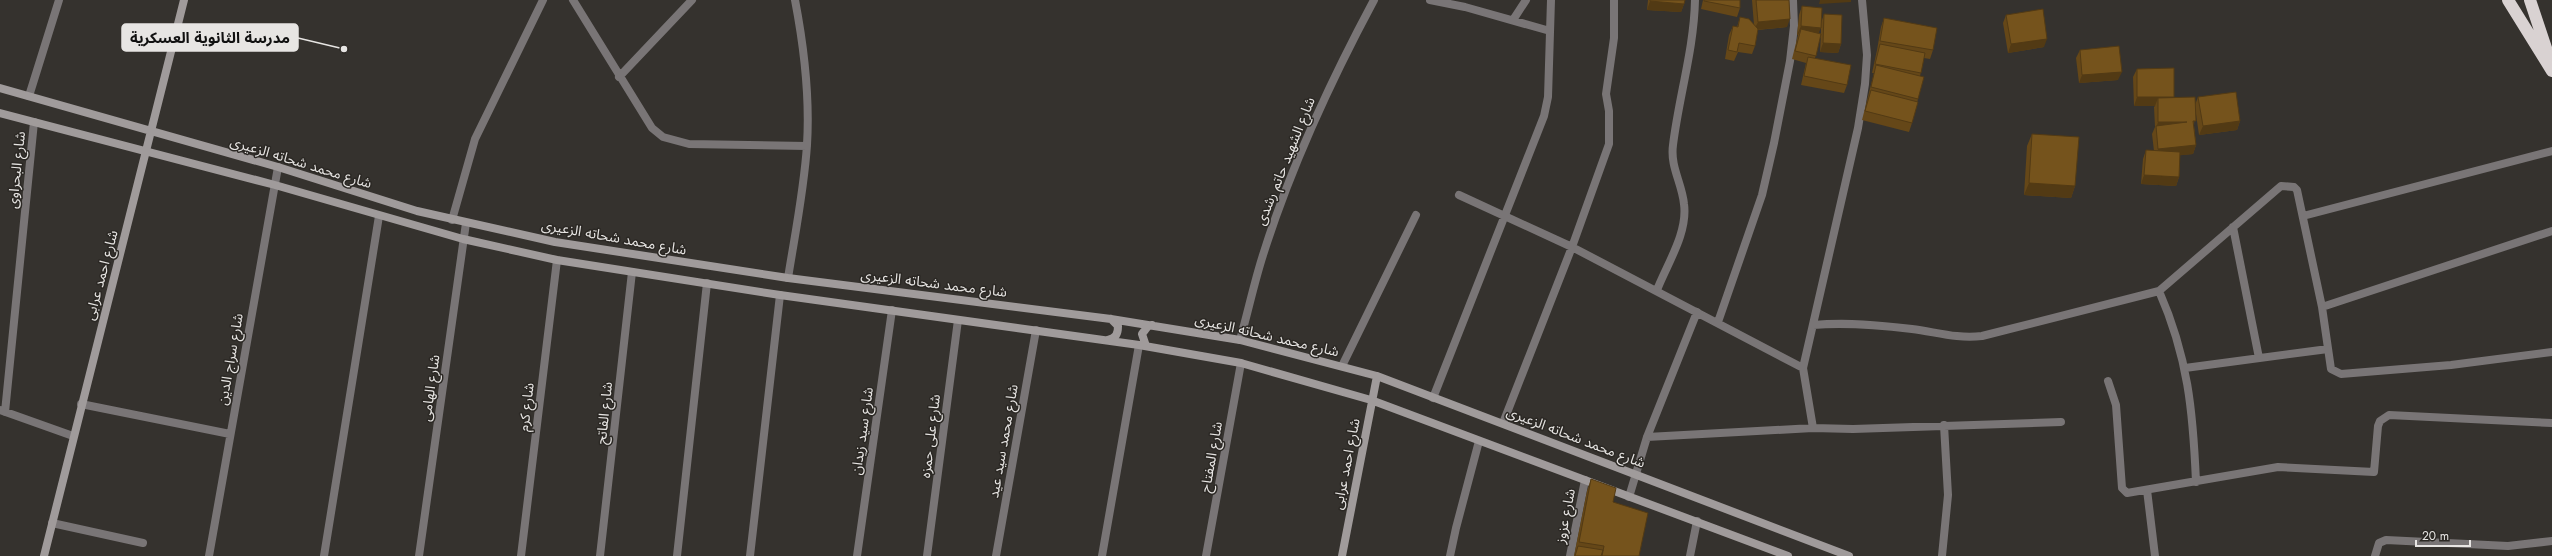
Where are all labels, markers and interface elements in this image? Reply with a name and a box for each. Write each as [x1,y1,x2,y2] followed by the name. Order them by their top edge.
[122,24,298,51] callout: مدرسة الثانوية العسكرية
[130,27,290,49] text: مدرسة الثانوية العسكرية
[1250,94,1321,228] street label: شارع الشهيد حاتم رشدى
[2,130,31,210] street label: شارع البحراوى
[227,131,374,194] street label: شارع محمد شحاته الزعيرى
[540,214,688,261] street label: شارع محمد شحاته الزعيرى
[79,228,124,322] street label: شارع احمد عرابى
[860,264,1008,303] street label: شارع محمد شحاته الزعيرى
[1193,309,1341,362] street label: شارع محمد شحاته الزعيرى
[212,311,249,407] street label: شارع سراج الدين
[415,353,446,423] street label: شارع الهامى
[513,381,540,433] street label: شارع كرم
[591,381,618,445] street label: شارع الفاتح
[983,383,1024,500] street label: شارع محمد سيد عيد
[846,386,879,476] street label: شارع سيد زيدان
[915,393,946,479] street label: شارع على حمزه
[1503,401,1648,474] street label: شارع محمد شحاته الزعيرى
[1327,417,1366,511] street label: شارع احمد عرابى
[1195,420,1228,494] street label: شارع المفتاح
[1550,487,1581,546] street label: شارع عزوز
[2416,522,2470,548] scale bar
[2422,527,2449,545] text: 20 m

